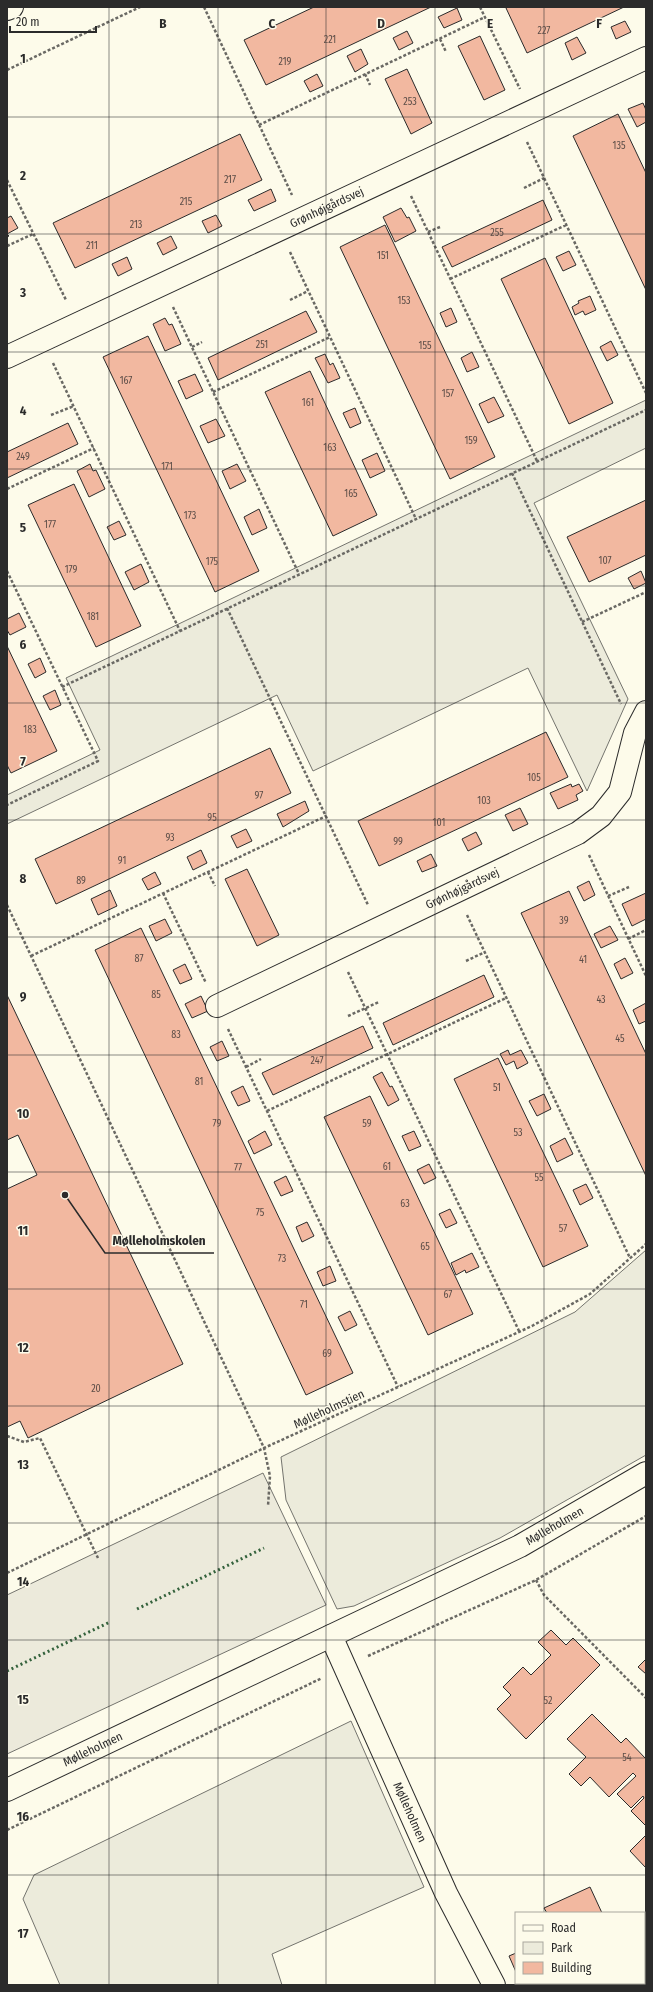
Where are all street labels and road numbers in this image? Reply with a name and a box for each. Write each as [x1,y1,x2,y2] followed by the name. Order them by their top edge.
[288,184,366,231] street label: Grønhøjgårdsvej
[423,865,501,912] street label: Grønhøjgårdsvej
[291,1387,367,1431] street label: Mølleholmstien
[523,1504,586,1548] street label: Mølleholmen
[61,1729,125,1769] street label: Mølleholmen
[390,1780,429,1844] street label: Mølleholmen

